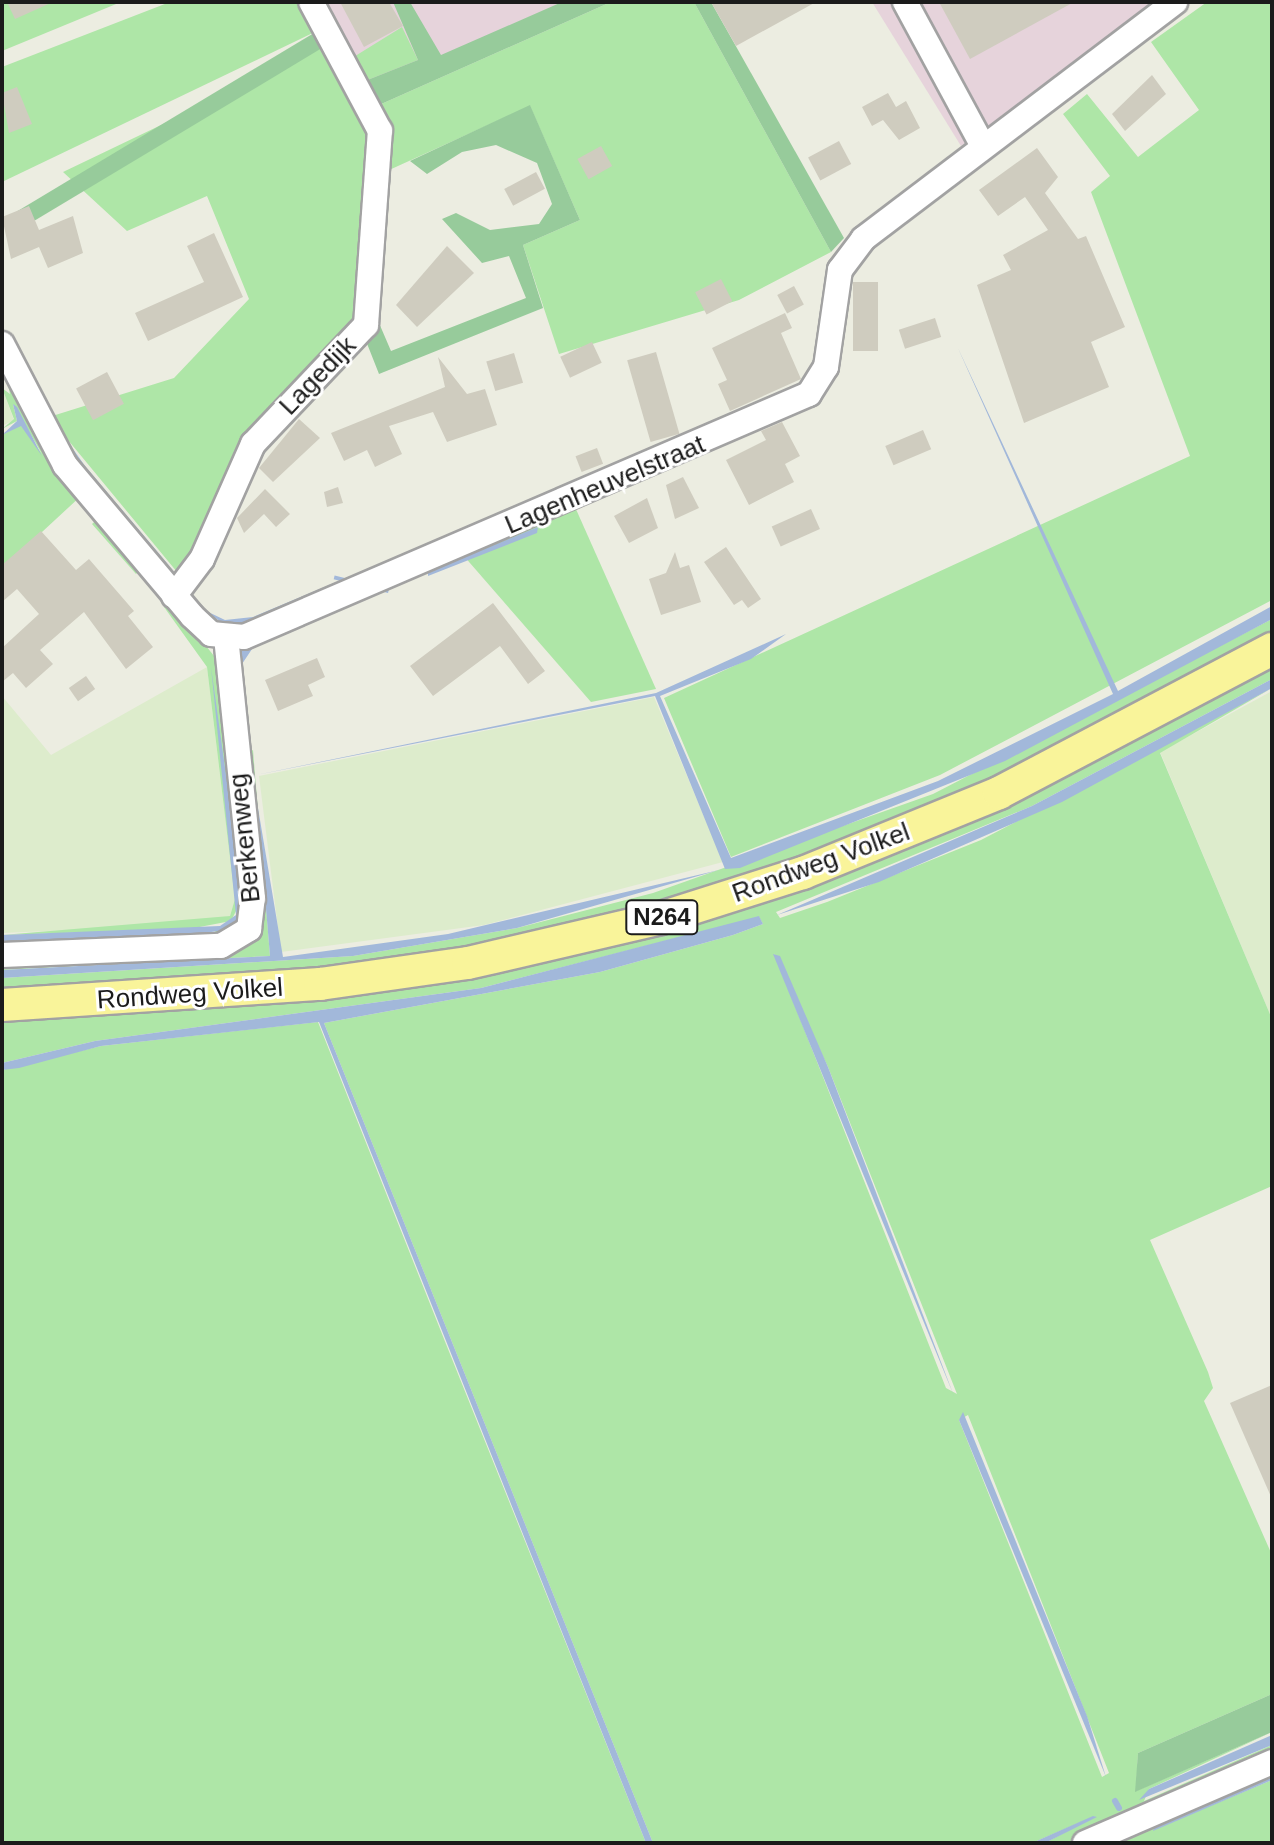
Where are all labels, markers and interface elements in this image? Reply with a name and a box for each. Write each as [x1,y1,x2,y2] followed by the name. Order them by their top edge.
[273,330,363,422] street label: Lagedijk
[500,429,710,541] street label: Lagenheuvelstraat
[223,772,267,904] street label: Berkenweg
[728,816,914,910] street label: Rondweg Volkel
[624,897,700,937] road number: N264
[96,972,284,1016] street label: Rondweg Volkel

